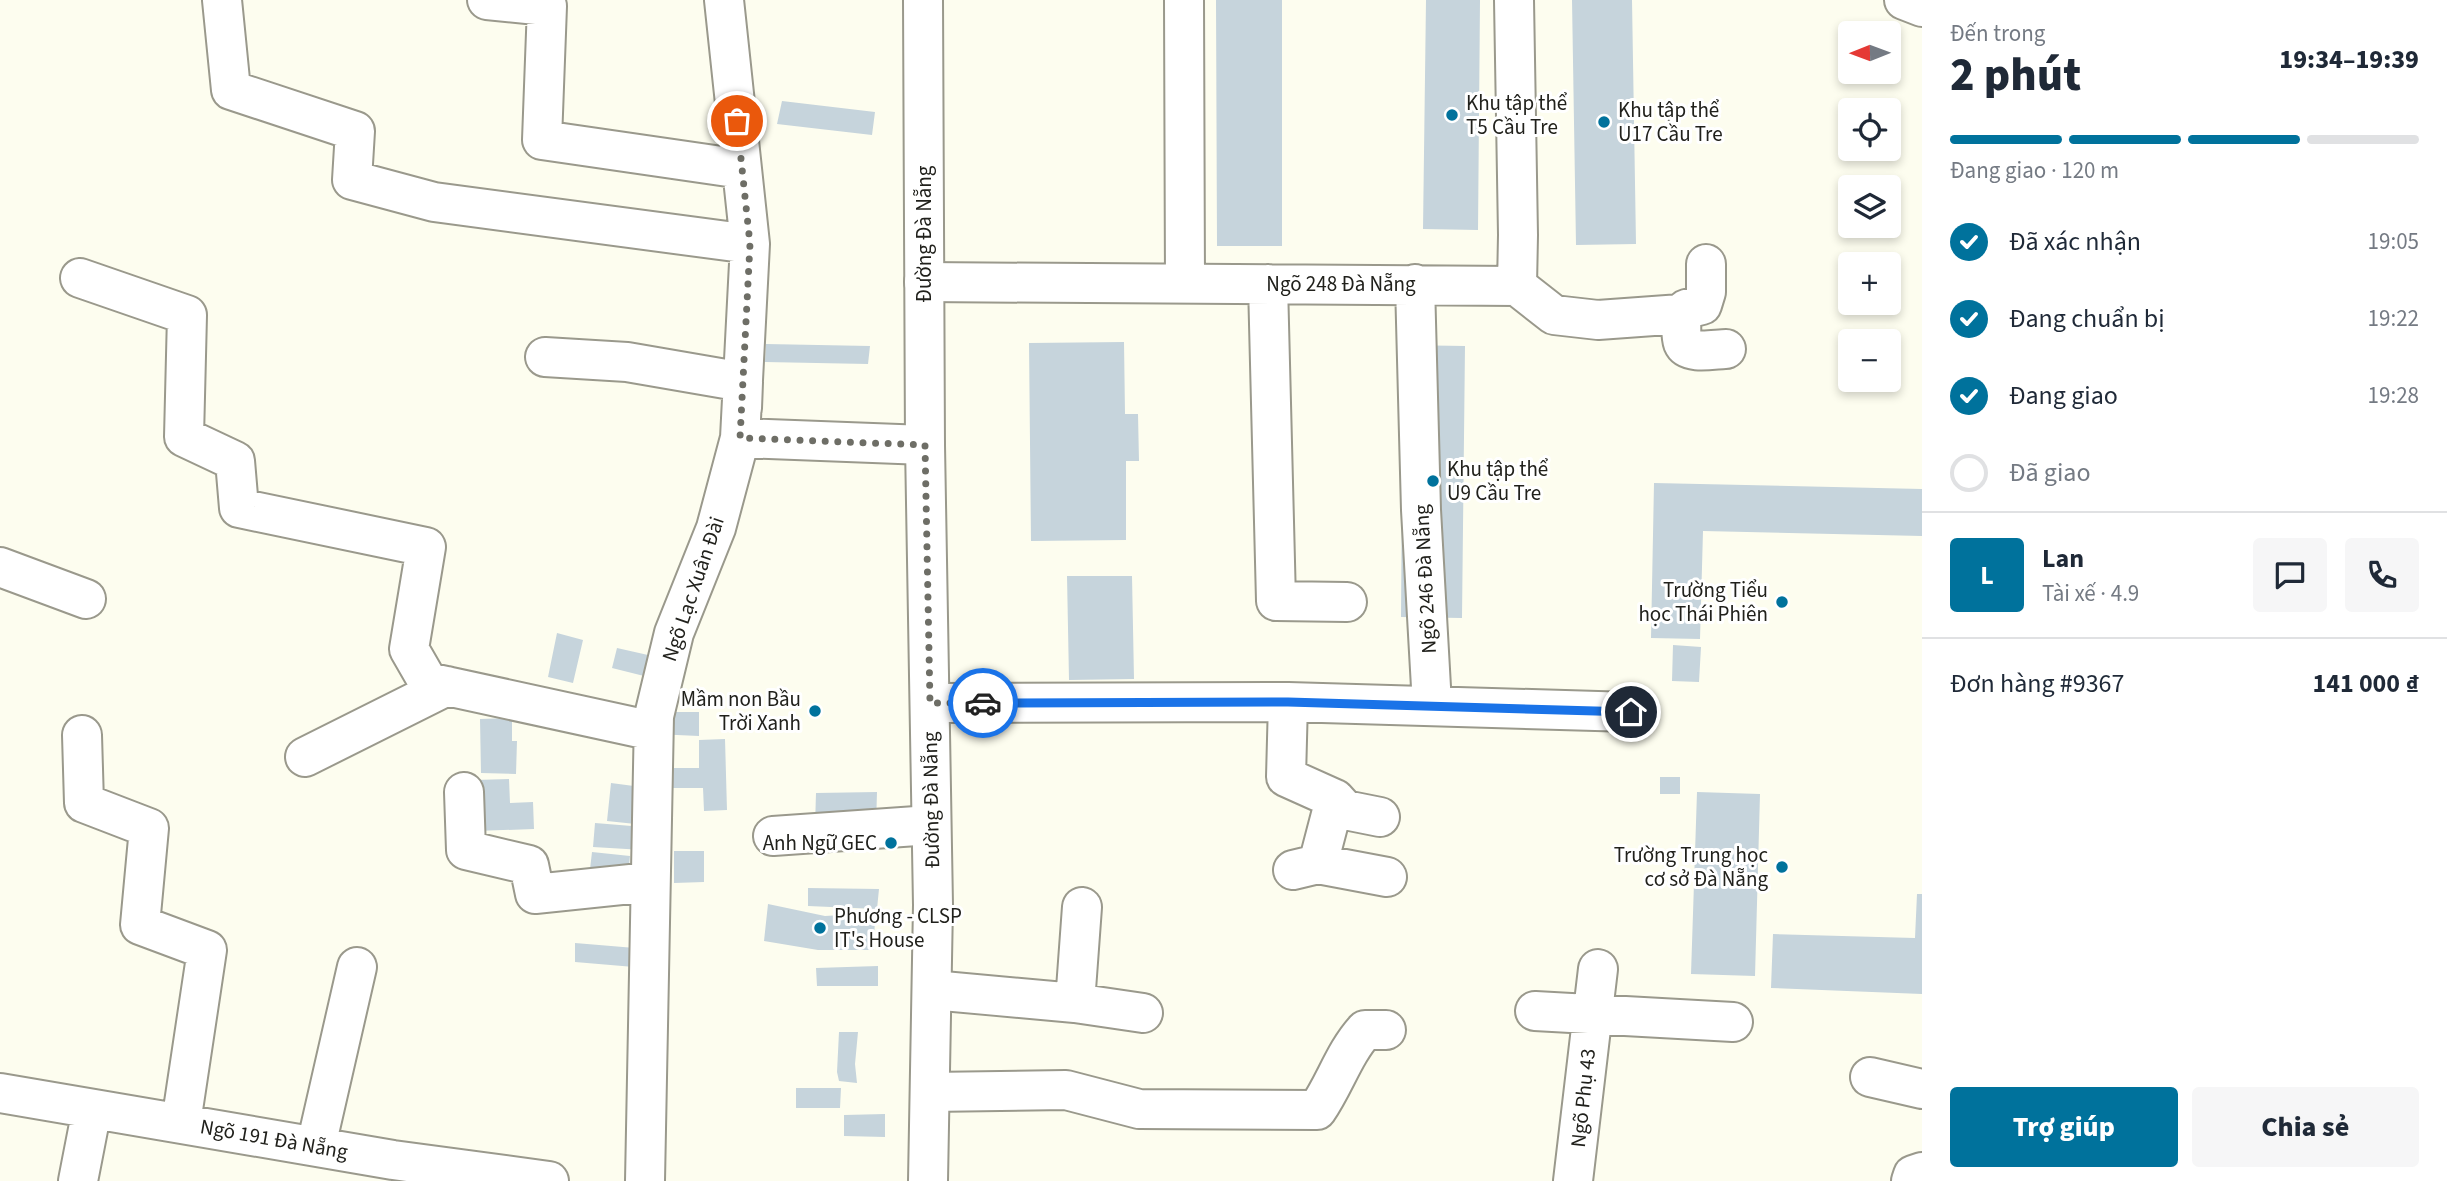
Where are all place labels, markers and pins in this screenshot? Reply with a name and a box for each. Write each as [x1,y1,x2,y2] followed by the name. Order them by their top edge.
[1466,88,1568,142] place label: Khu tập thể T5 Cầu Tre
[707,91,767,151] pin
[1618,95,1723,149] place label: Khu tập thể U17 Cầu Tre
[1444,107,1460,123] marker: Khu tập thể T5 Cầu Tre
[1596,114,1612,130] marker: Khu tập thể U17 Cầu Tre
[1447,454,1549,508] place label: Khu tập thể U9 Cầu Tre
[1425,473,1441,489] marker: Khu tập thể U9 Cầu Tre
[1638,575,1768,629] place label: Trường Tiểu học Thái Phiên
[1774,594,1790,610] marker: Trường Tiểu học Thái Phiên
[1601,682,1661,742] pin
[681,684,801,738] place label: Mầm non Bầu Trời Xanh
[807,703,823,719] marker: Mầm non Bầu Trời Xanh
[763,828,877,858] place label: Anh Ngữ GEC
[883,835,899,851] marker: Anh Ngữ GEC
[1614,840,1768,894] place label: Trường Trung học cơ sở Đà Nẵng
[1774,859,1790,875] marker: Trường Trung học cơ sở Đà Nẵng
[834,901,962,955] place label: Phương - CLSP IT's House
[812,920,828,936] marker: Phương - CLSP IT's House

